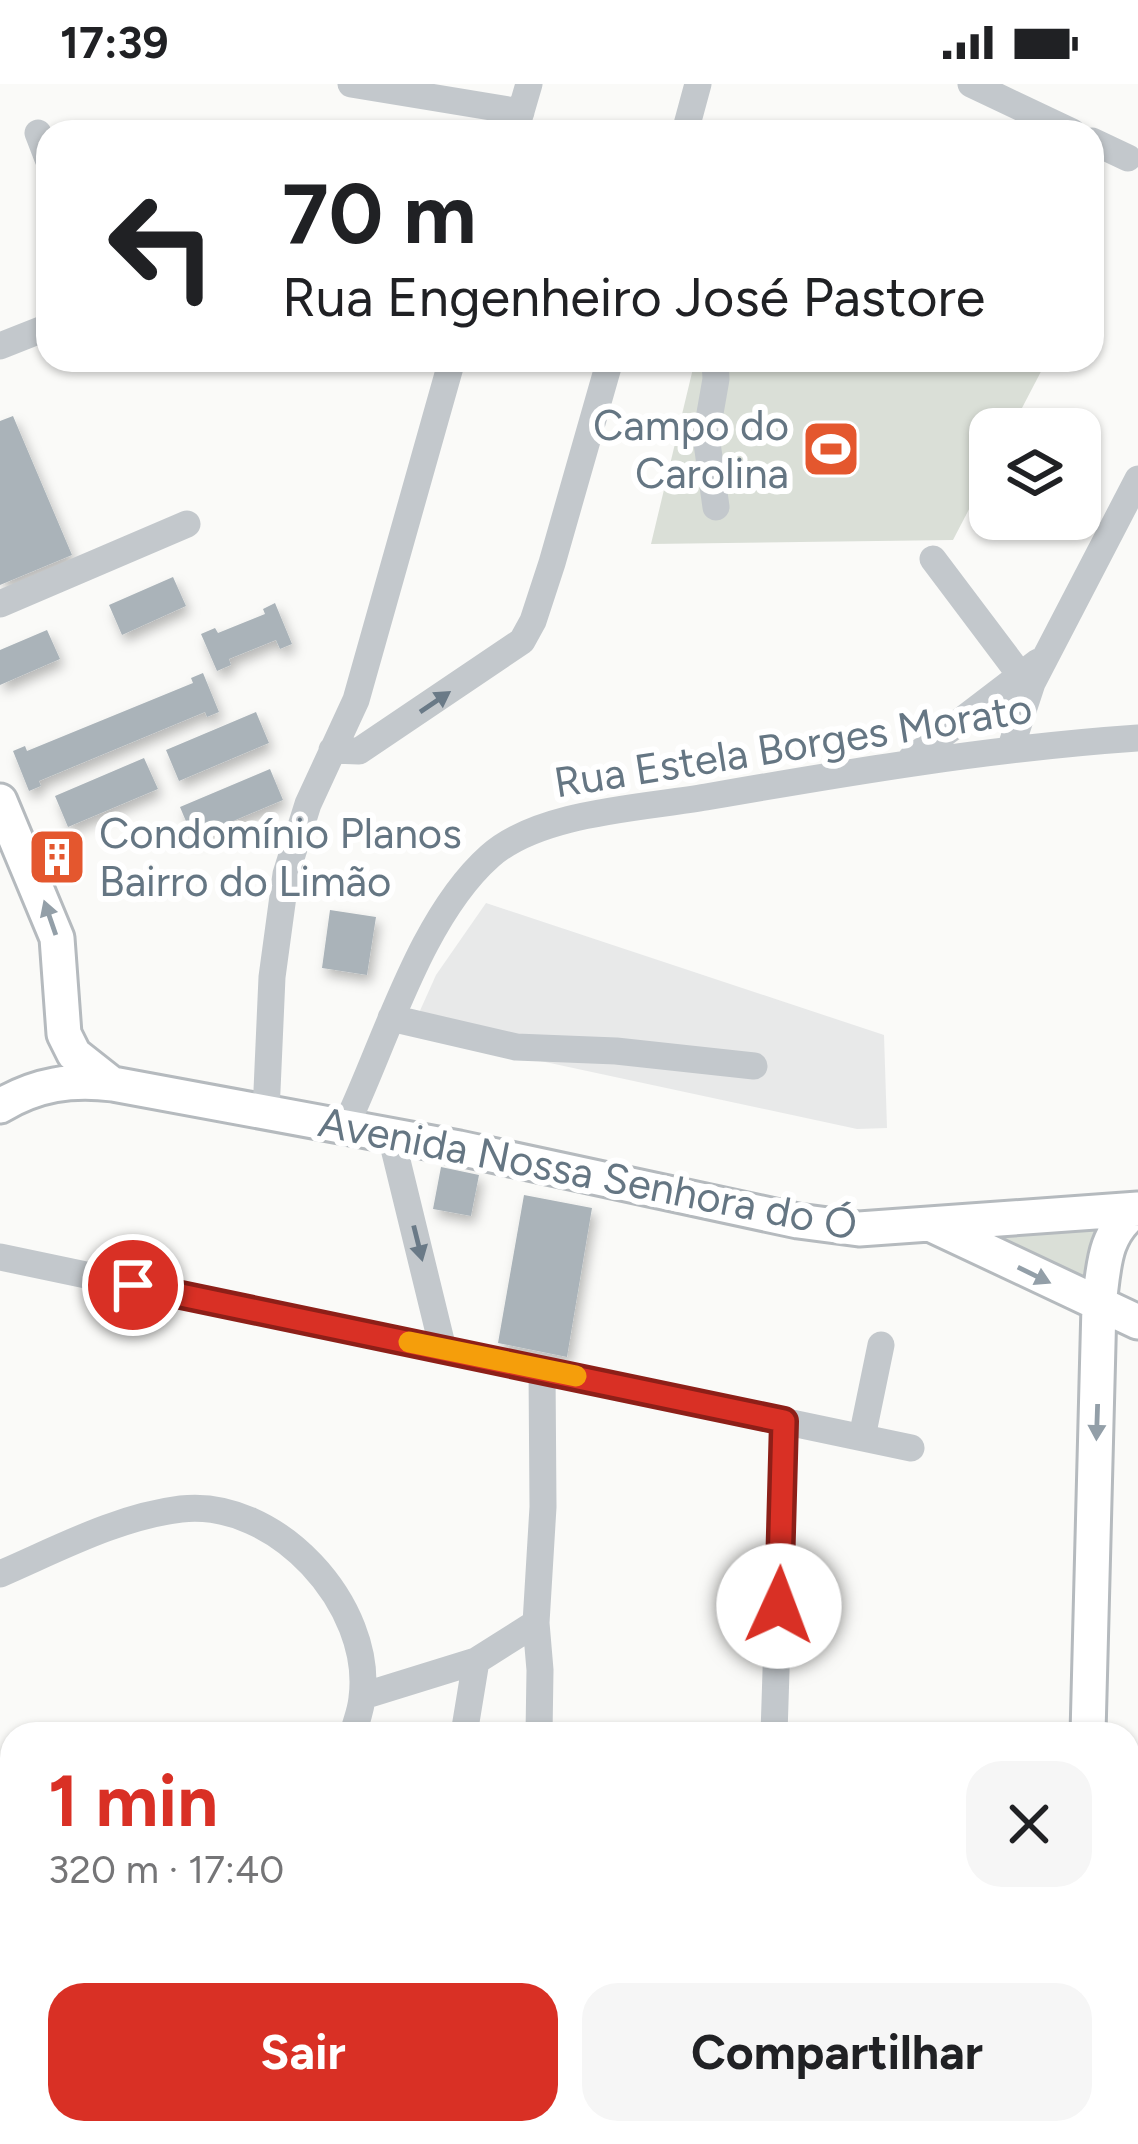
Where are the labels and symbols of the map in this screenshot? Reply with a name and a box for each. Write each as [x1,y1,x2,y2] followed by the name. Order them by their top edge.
[593,400,789,499] place label: Campo do Carolina
[800,418,862,480] sports icon: Campo do Carolina
[551,683,1036,808] street label: Rua Estela Borges Morato
[419,691,451,714] one-way arrow
[99,808,462,907] place label: Condomínio Planos Bairro do Limão
[26,826,88,888] building icon: Condomínio Planos Bairro do Limão
[40,900,58,936] one-way arrow
[314,1096,861,1251] street label: Avenida Nossa Senhora do Ó
[409,1224,428,1261] one-way arrow
[82,1234,184,1336] pin
[1016,1264,1051,1284] one-way arrow
[1087,1404,1106,1442] one-way arrow
[716,1543,842,1669] position arrow

